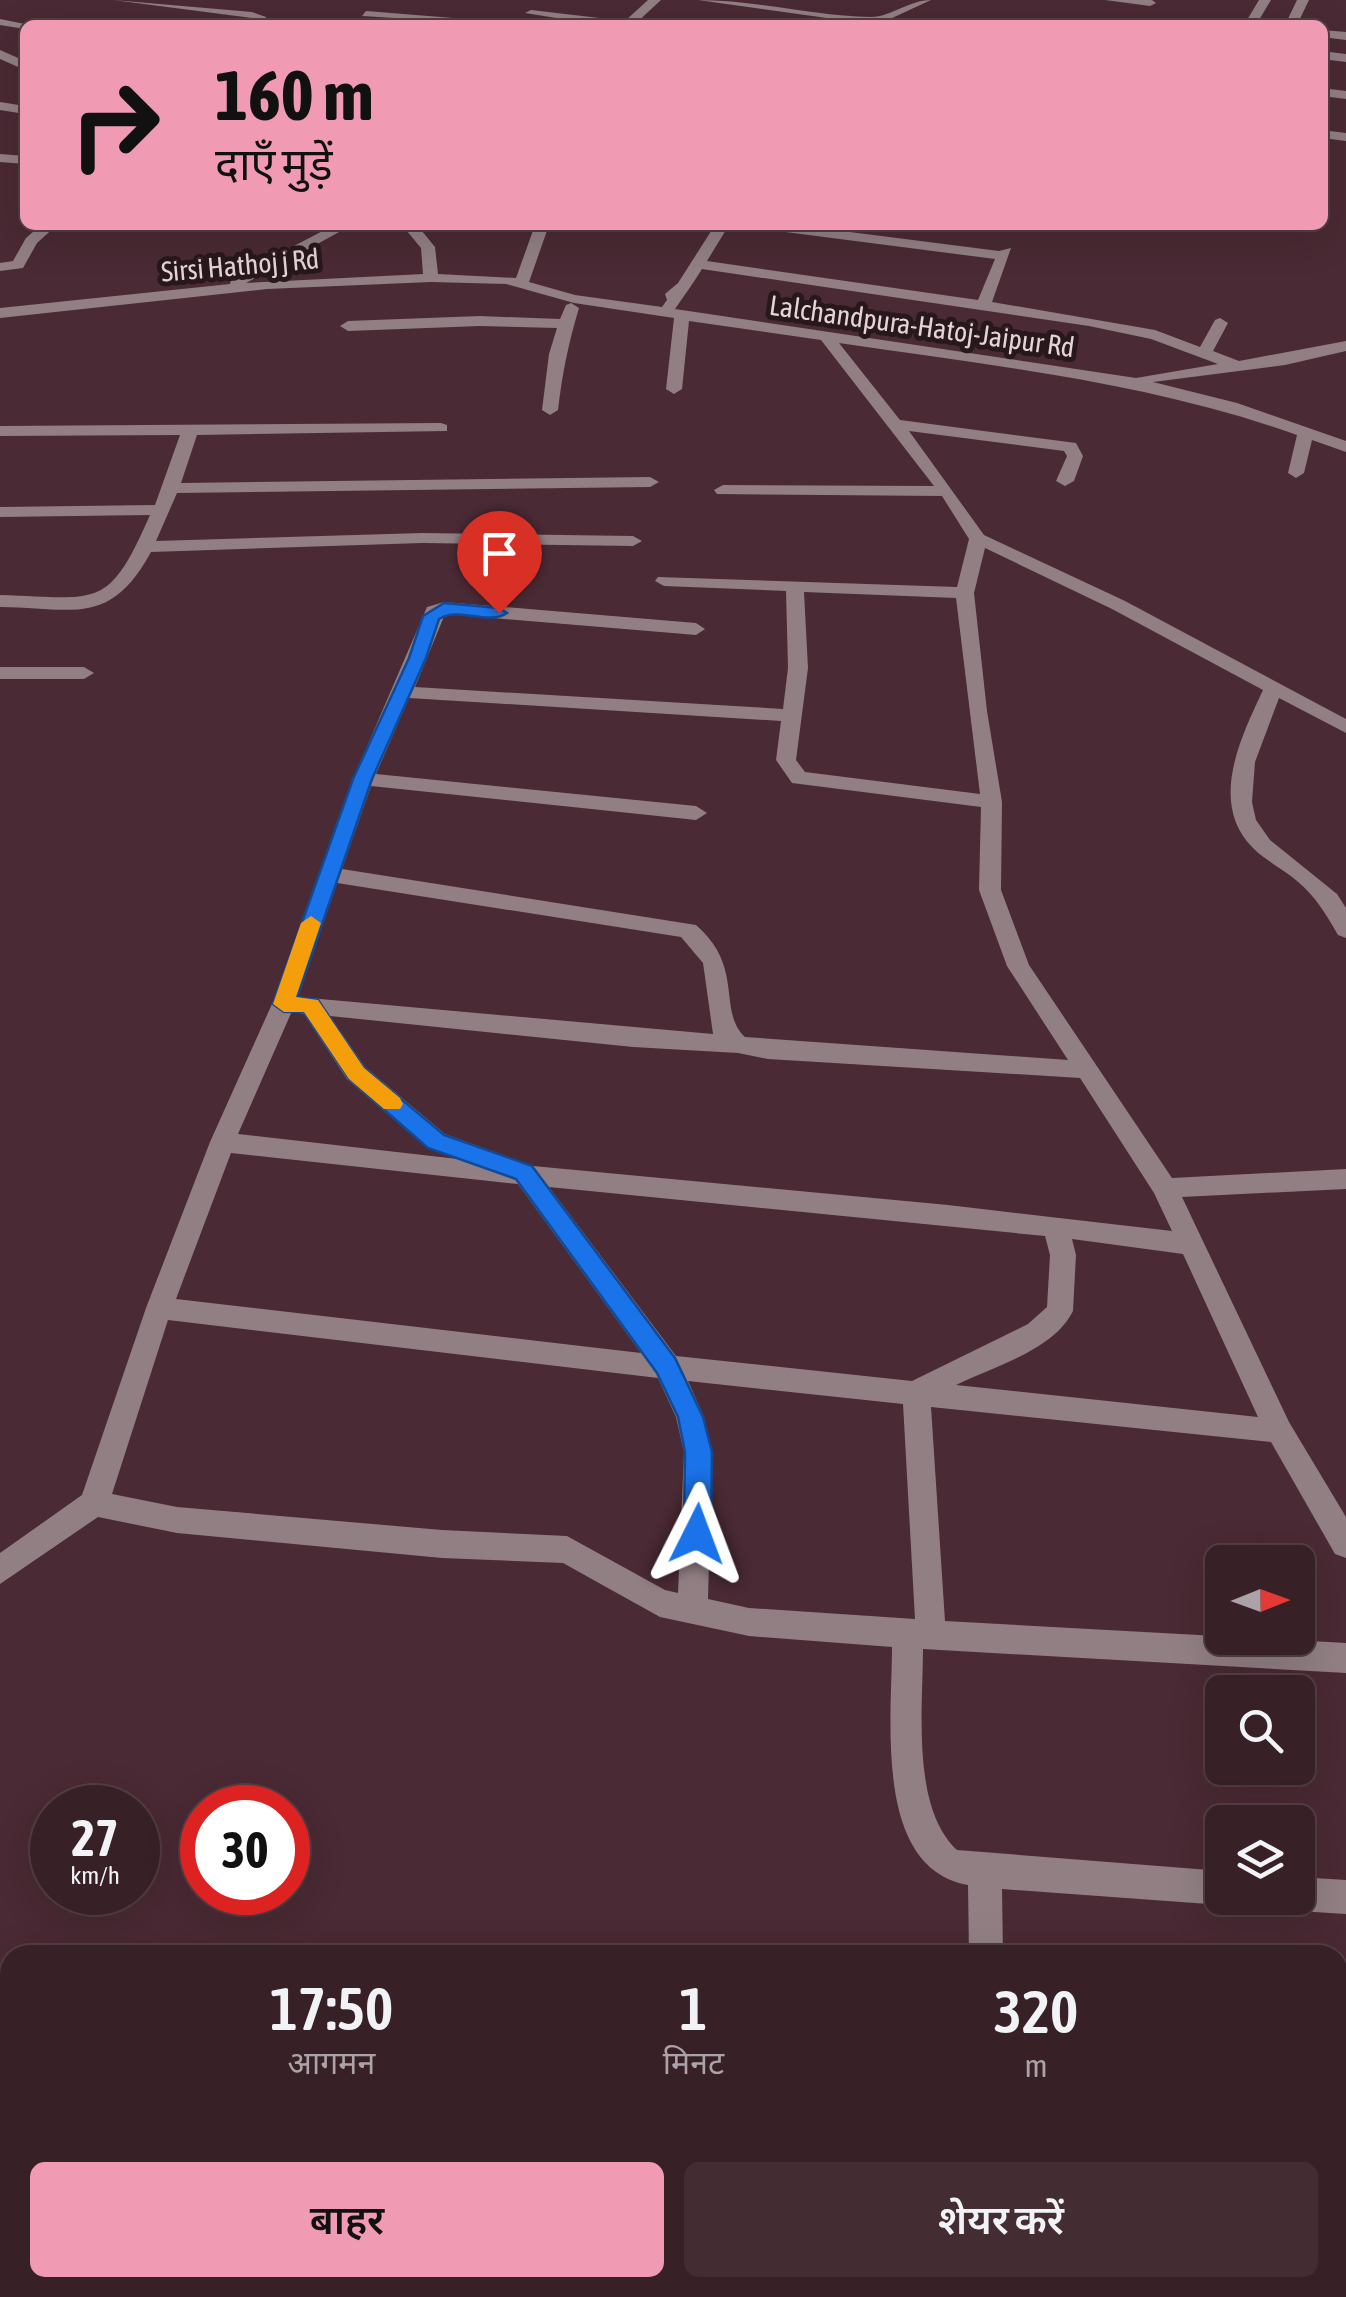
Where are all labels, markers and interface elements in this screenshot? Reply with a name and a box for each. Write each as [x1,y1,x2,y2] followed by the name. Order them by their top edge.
[215,55,374,135] text: 160 m
[50,60,180,190] icon: right
[215,138,333,190] text: दाएँ मुड़ें
[160,242,320,288] street label: Sirsi Hathoj j Rd
[767,289,1077,363] street label: Lalchandpura-Hatoj-Jaipur Rd
[457,511,542,614] pin
[472,526,527,581] icon: arrive
[645,1482,749,1586] position arrow
[1205,1545,1315,1655] north arrow
[1205,1545,1315,1915] map controls
[1205,1675,1315,1785] button: search
[180,1785,310,1915] speed limit sign: 30
[1205,1805,1315,1915] button: layers
[71,1809,118,1867] text: 27
[70,1861,120,1889] text: km/h
[270,1974,393,2043] text: 17:50
[679,1974,708,2043] text: 1
[994,1977,1078,2046] text: 320
[288,2044,375,2081] text: आगमन
[663,2044,724,2081] text: मिनट
[1025,2047,1048,2084] text: m
[30,2162,664,2277] button: बाहर
[684,2162,1318,2277] button: शेयर करें

